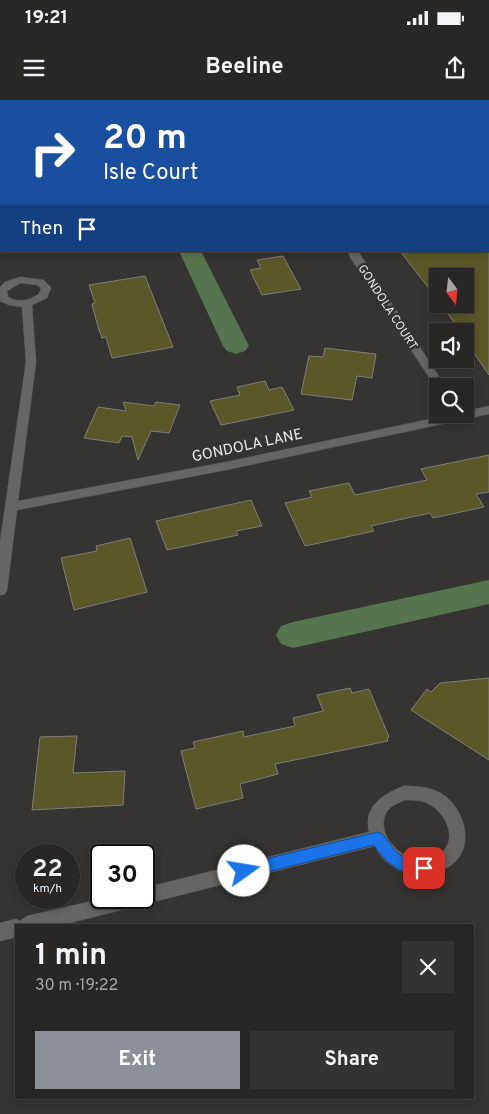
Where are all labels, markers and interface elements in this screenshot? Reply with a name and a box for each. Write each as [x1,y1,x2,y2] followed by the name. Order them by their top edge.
[25,6,68,30] text: 19:21
[20,54,48,82] icon: menu
[205,54,284,81] text: Beeline
[441,54,469,82] icon: share
[103,117,187,161] text: 20 m
[20,120,85,185] icon: right
[103,160,198,187] text: Isle Court
[73,215,101,243] icon: arrive
[20,217,63,241] text: Then
[353,262,421,353] street label: GONDOLA COURT
[429,268,474,312] north arrow
[429,268,474,423] map controls
[429,323,474,368] button: sound
[429,378,474,423] button: search
[190,425,304,467] street label: GONDOLA LANE
[90,844,155,909] speed limit sign: 30
[217,844,269,896] position arrow
[403,847,445,889] pin
[32,854,63,886] text: 22
[410,854,438,882] icon: arrive
[33,881,62,897] text: km/h
[35,938,107,975] text: 1 min
[402,941,454,993] button: close
[35,976,118,996] text: 30 m · 19:22
[35,1031,240,1089] button: Exit
[250,1031,454,1089] button: Share

